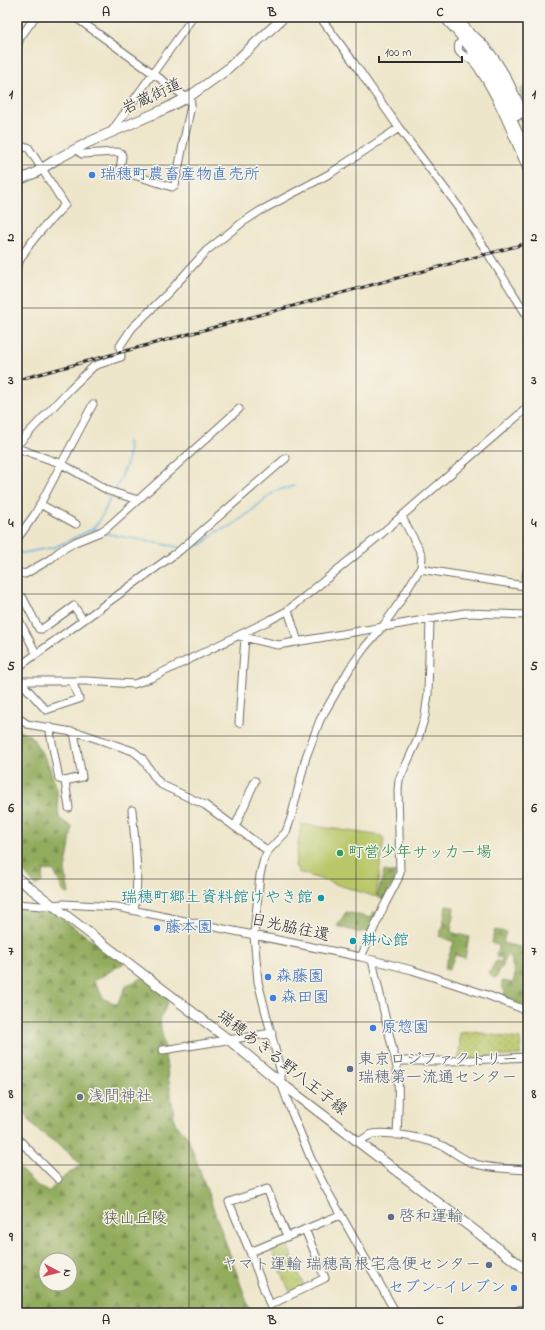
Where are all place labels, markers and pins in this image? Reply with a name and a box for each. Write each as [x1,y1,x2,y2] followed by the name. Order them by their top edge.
[100,163,260,187] place label: 瑞穂町農畜産物直売所
[87,170,97,180] marker: 瑞穂町農畜産物直売所
[348,841,492,865] place label: 町営少年サッカー場
[335,848,345,858] marker: 町営少年サッカー場
[121,886,313,910] place label: 瑞穂町郷土資料館けやき館
[316,893,326,903] marker: 瑞穂町郷土資料館けやき館
[165,916,213,940] place label: 藤本園
[152,923,162,933] marker: 藤本園
[361,929,409,953] place label: 耕心館
[348,936,358,946] marker: 耕心館
[276,965,324,989] place label: 森藤園
[263,972,273,982] marker: 森藤園
[281,986,329,1010] place label: 森田園
[268,993,278,1003] marker: 森田園
[381,1016,429,1040] place label: 原惣園
[368,1023,378,1033] marker: 原惣園
[358,1048,518,1090] place label: 東京ロジファクトリー 瑞穂第一流通センター
[345,1064,355,1074] marker: 東京ロジファクトリー 瑞穂第一流通センター
[88,1085,152,1109] place label: 浅間神社
[75,1092,85,1102] marker: 浅間神社
[399,1205,463,1229] place label: 啓和運輸
[386,1212,396,1222] marker: 啓和運輸
[222,1253,481,1277] place label: ヤマト運輸 瑞穂高根宅急便センター
[484,1260,494,1270] marker: ヤマト運輸 瑞穂高根宅急便センター
[388,1276,506,1300] place label: セブン-イレブン
[509,1283,519,1293] marker: セブン-イレブン

